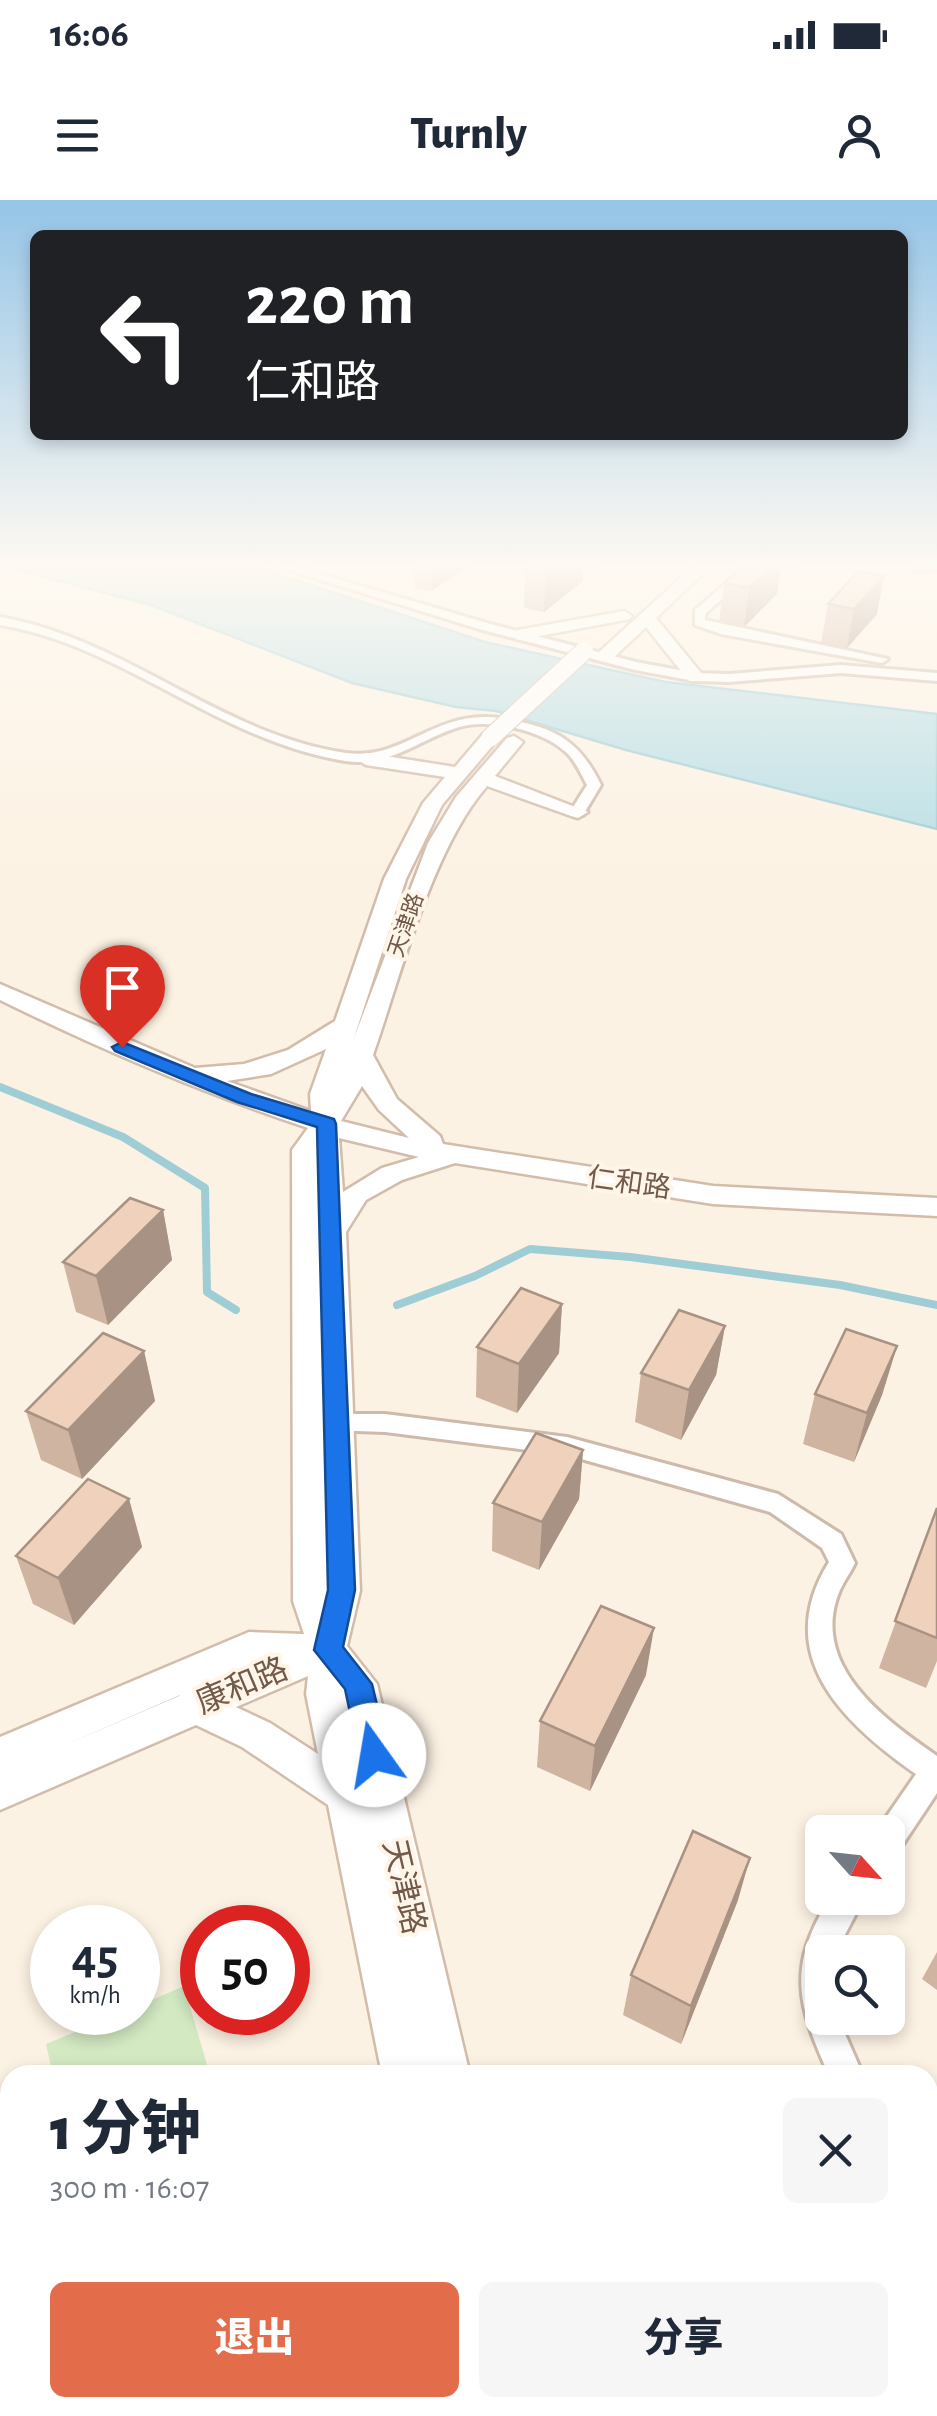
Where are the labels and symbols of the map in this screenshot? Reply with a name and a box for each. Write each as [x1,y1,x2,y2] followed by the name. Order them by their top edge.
[384,890,427,960] street label: 天津路
[80,945,165,1048] pin
[585,1162,673,1204] street label: 仁和路
[191,1651,292,1719] street label: 康和路
[322,1703,426,1807] position arrow
[805,1815,905,1915] north arrow
[378,1836,432,1937] street label: 天津路
[180,1905,310,2035] speed limit sign: 50

